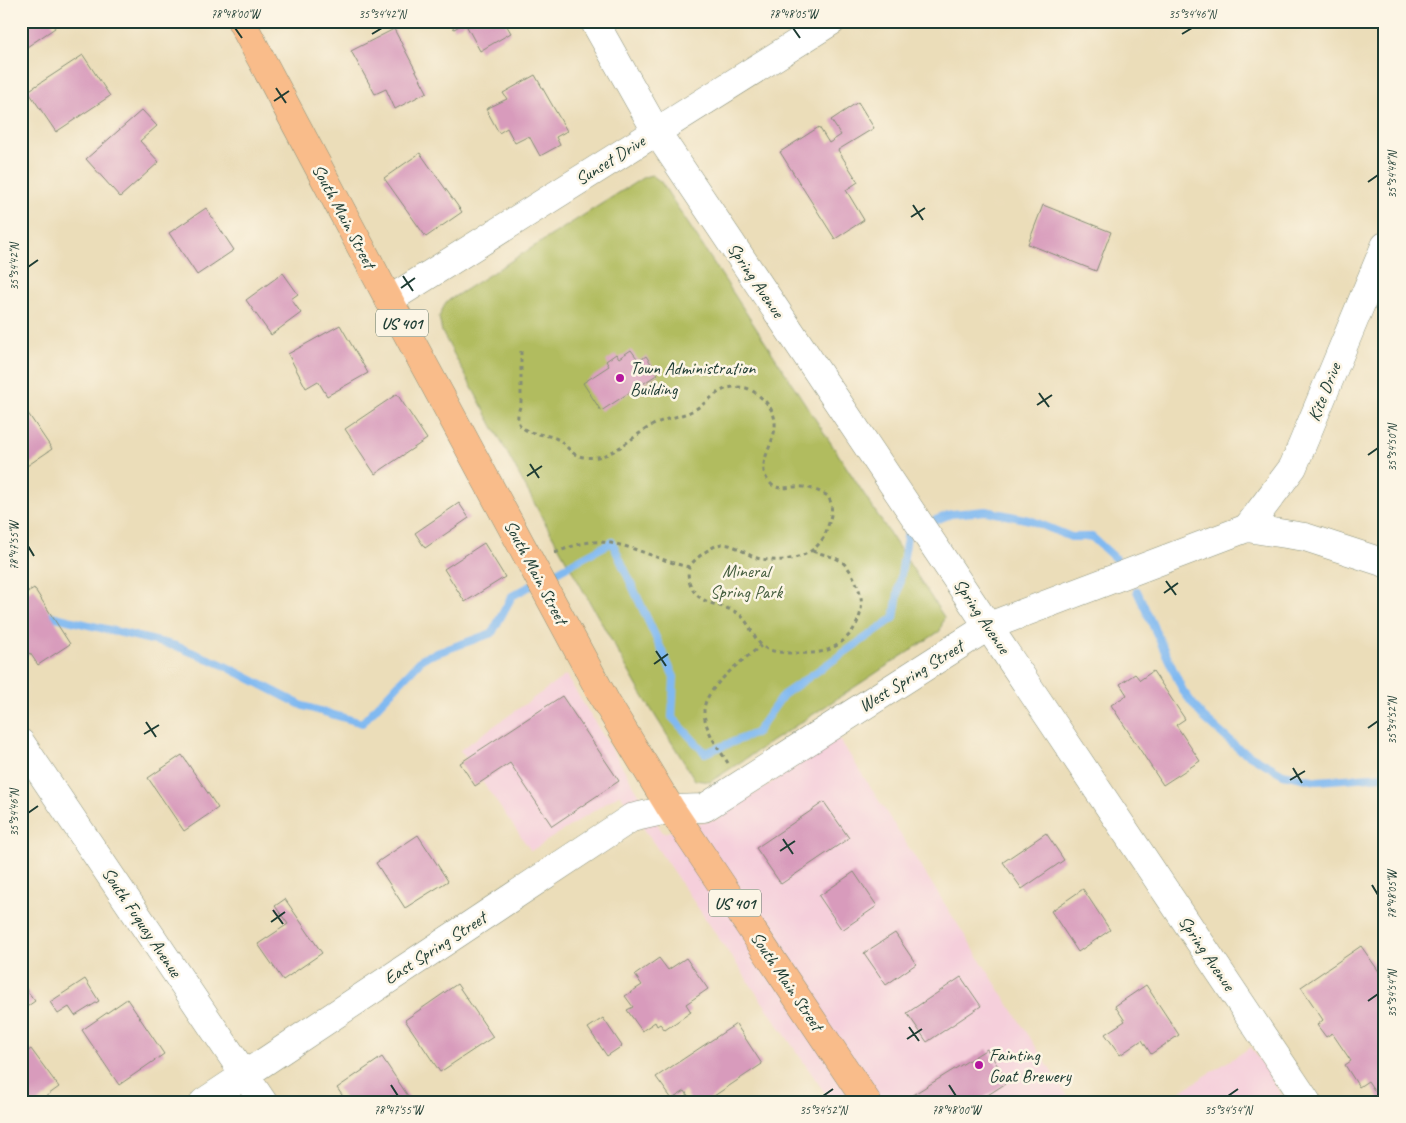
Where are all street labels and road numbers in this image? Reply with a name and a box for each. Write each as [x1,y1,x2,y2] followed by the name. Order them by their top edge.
[571,129,650,190] street label: Sunset Drive
[307,160,382,274] street label: South Main Street
[723,238,790,323] street label: Spring Avenue
[376,309,428,336] road number: US 401
[1302,359,1346,424] street label: Kite Drive
[499,516,574,630] street label: South Main Street
[949,574,1016,659] street label: Spring Avenue
[855,634,970,717] street label: West Spring Street
[97,863,187,982] street label: South Fuquay Avenue
[709,890,761,916] road number: US 401
[380,905,493,989] street label: East Spring Street
[1174,911,1241,996] street label: Spring Avenue
[746,927,830,1037] street label: South Main Street

